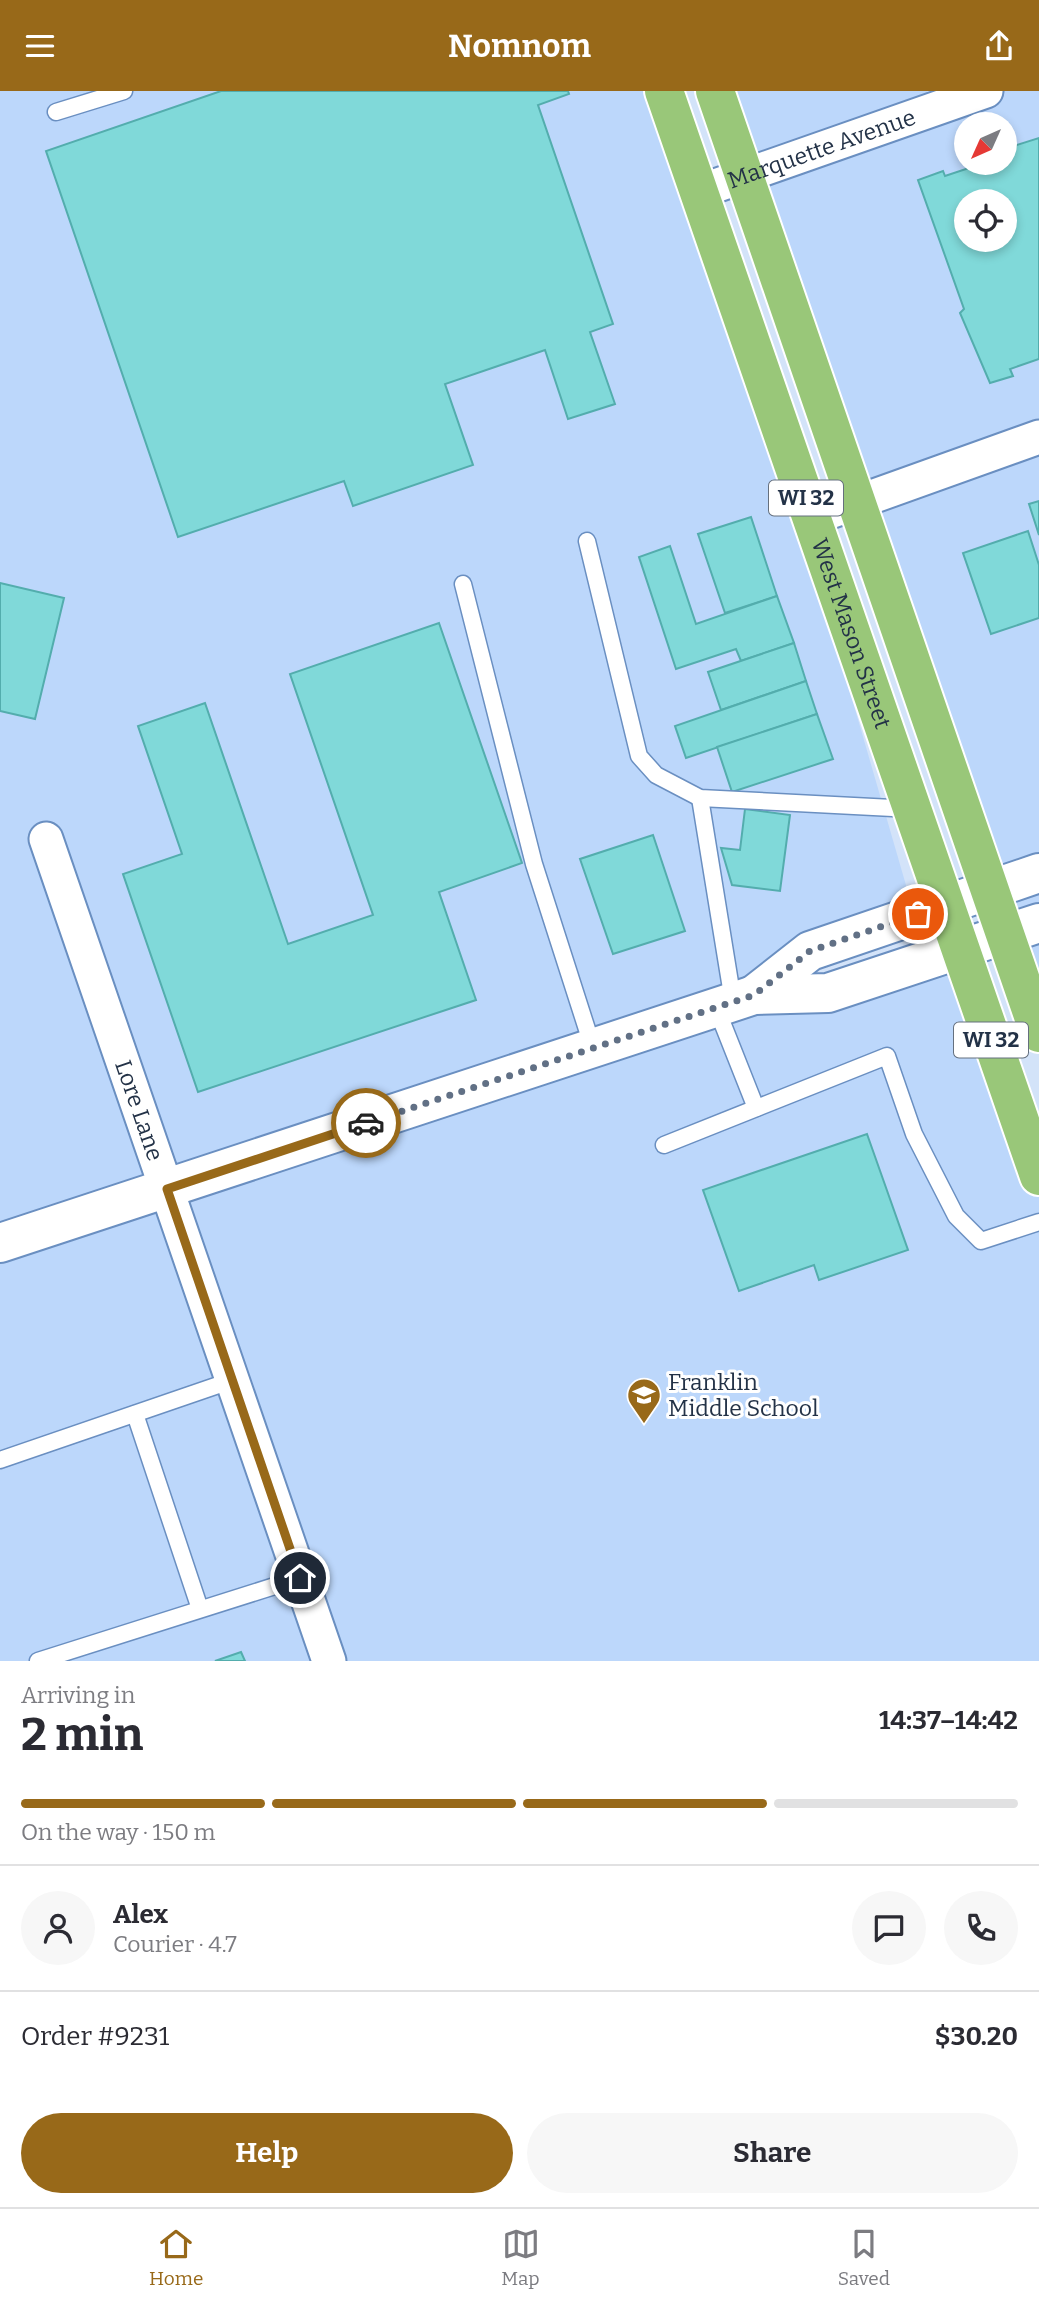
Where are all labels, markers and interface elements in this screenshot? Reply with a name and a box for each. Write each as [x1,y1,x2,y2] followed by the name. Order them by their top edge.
[21,27,59,65] icon: menu
[448,27,591,65] text: Nomnom
[980,27,1018,65] icon: share
[724,103,919,194] street label: Marquette Avenue
[954,112,1017,175] north arrow
[954,112,1017,252] map controls
[954,189,1017,252] button: locate
[769,481,843,515] road number: WI 32
[806,535,897,732] street label: West Mason Street
[888,884,948,944] pin
[899,895,937,933] icon: bag
[954,1023,1028,1058] road number: WI 32
[109,1056,170,1164] street label: Lore Lane
[331,1088,401,1158] courier
[347,1104,385,1142] icon: car
[668,1368,819,1422] place label: Franklin Middle School
[625,1376,663,1425] school or university icon: Franklin Middle School
[270,1548,330,1608] pin
[281,1559,319,1597] icon: home
[21,1681,135,1709] text: Arriving in
[879,1705,1018,1736] text: 14:37–14:42
[21,1707,143,1762] text: 2 min
[21,1818,215,1846] text: On the way · 150 m
[21,1891,95,1965] button: person
[852,1891,926,1965] button: chat
[944,1891,1018,1965] button: phone
[113,1899,168,1930] text: Alex
[113,1930,237,1958] text: Courier · 4.7
[21,2021,169,2052] text: Order #9231
[935,2021,1018,2052] text: $30.20
[21,2113,513,2193] button: Help
[527,2113,1018,2193] button: Share
[149,2225,203,2290] tab: Home
[501,2225,540,2290] tab: Map
[838,2225,890,2290] tab: Saved

